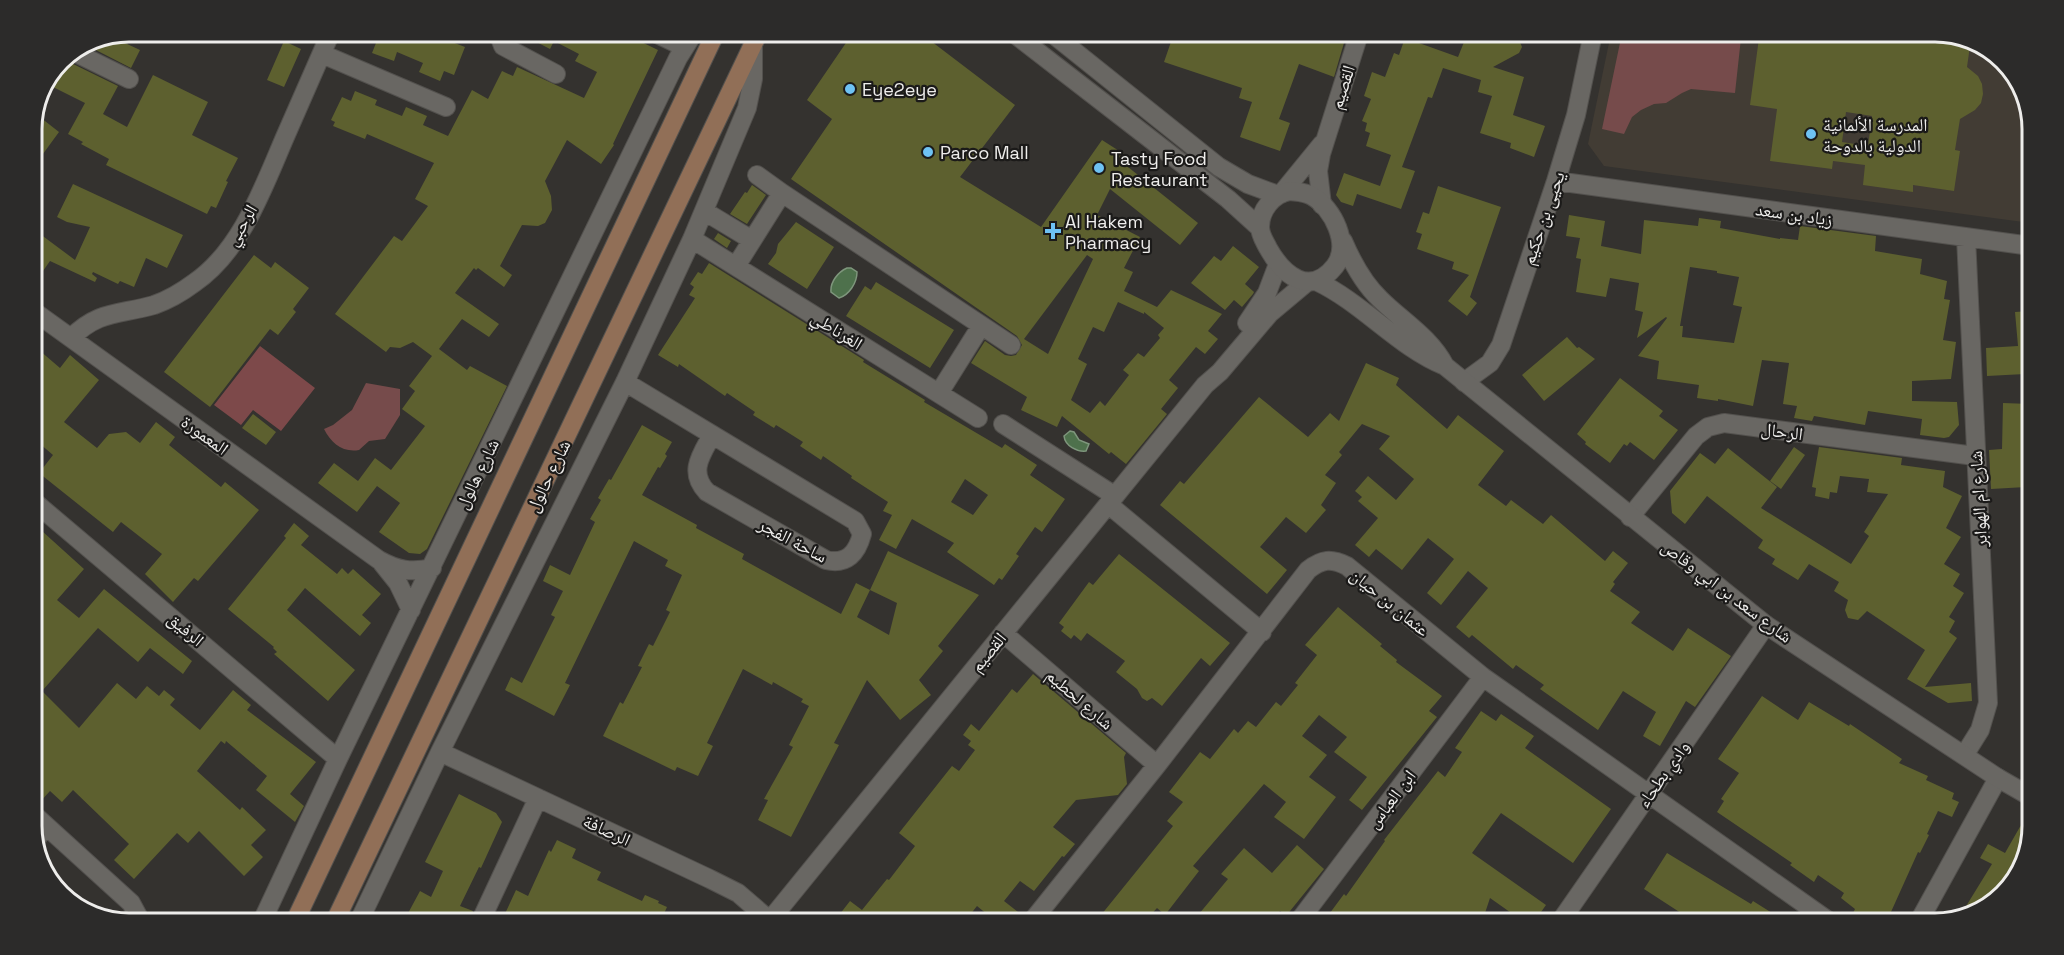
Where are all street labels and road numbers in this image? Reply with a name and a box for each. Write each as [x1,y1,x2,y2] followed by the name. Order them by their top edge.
[1324,62,1361,112] street label: القصيم
[1516,168,1571,268] street label: يحيى بن حكيم
[1754,197,1834,231] street label: زياد بن سعد
[220,200,265,252] street label: الرحبي
[805,305,867,358] street label: الغرناطي
[177,410,233,460] street label: المعمورة
[1760,417,1804,445] street label: الرحال
[450,435,504,513] street label: شارع هالول
[521,436,575,516] street label: شارع حالول
[1964,450,1993,549] street label: شارع ام الهوابر
[754,512,831,568] street label: ساحة الفجر
[1655,534,1797,651] street label: شارع سعد بن ابي وقاص
[1346,563,1434,641] street label: عثمان بن حيان
[163,607,209,651] street label: الرفيق
[965,627,1012,677] street label: القصيم
[1041,663,1118,735] street label: شارع لحطيم
[1632,736,1697,814] street label: وادي بطحاء
[1361,765,1421,833] street label: ابن العباس
[580,809,634,851] street label: الرصافة

